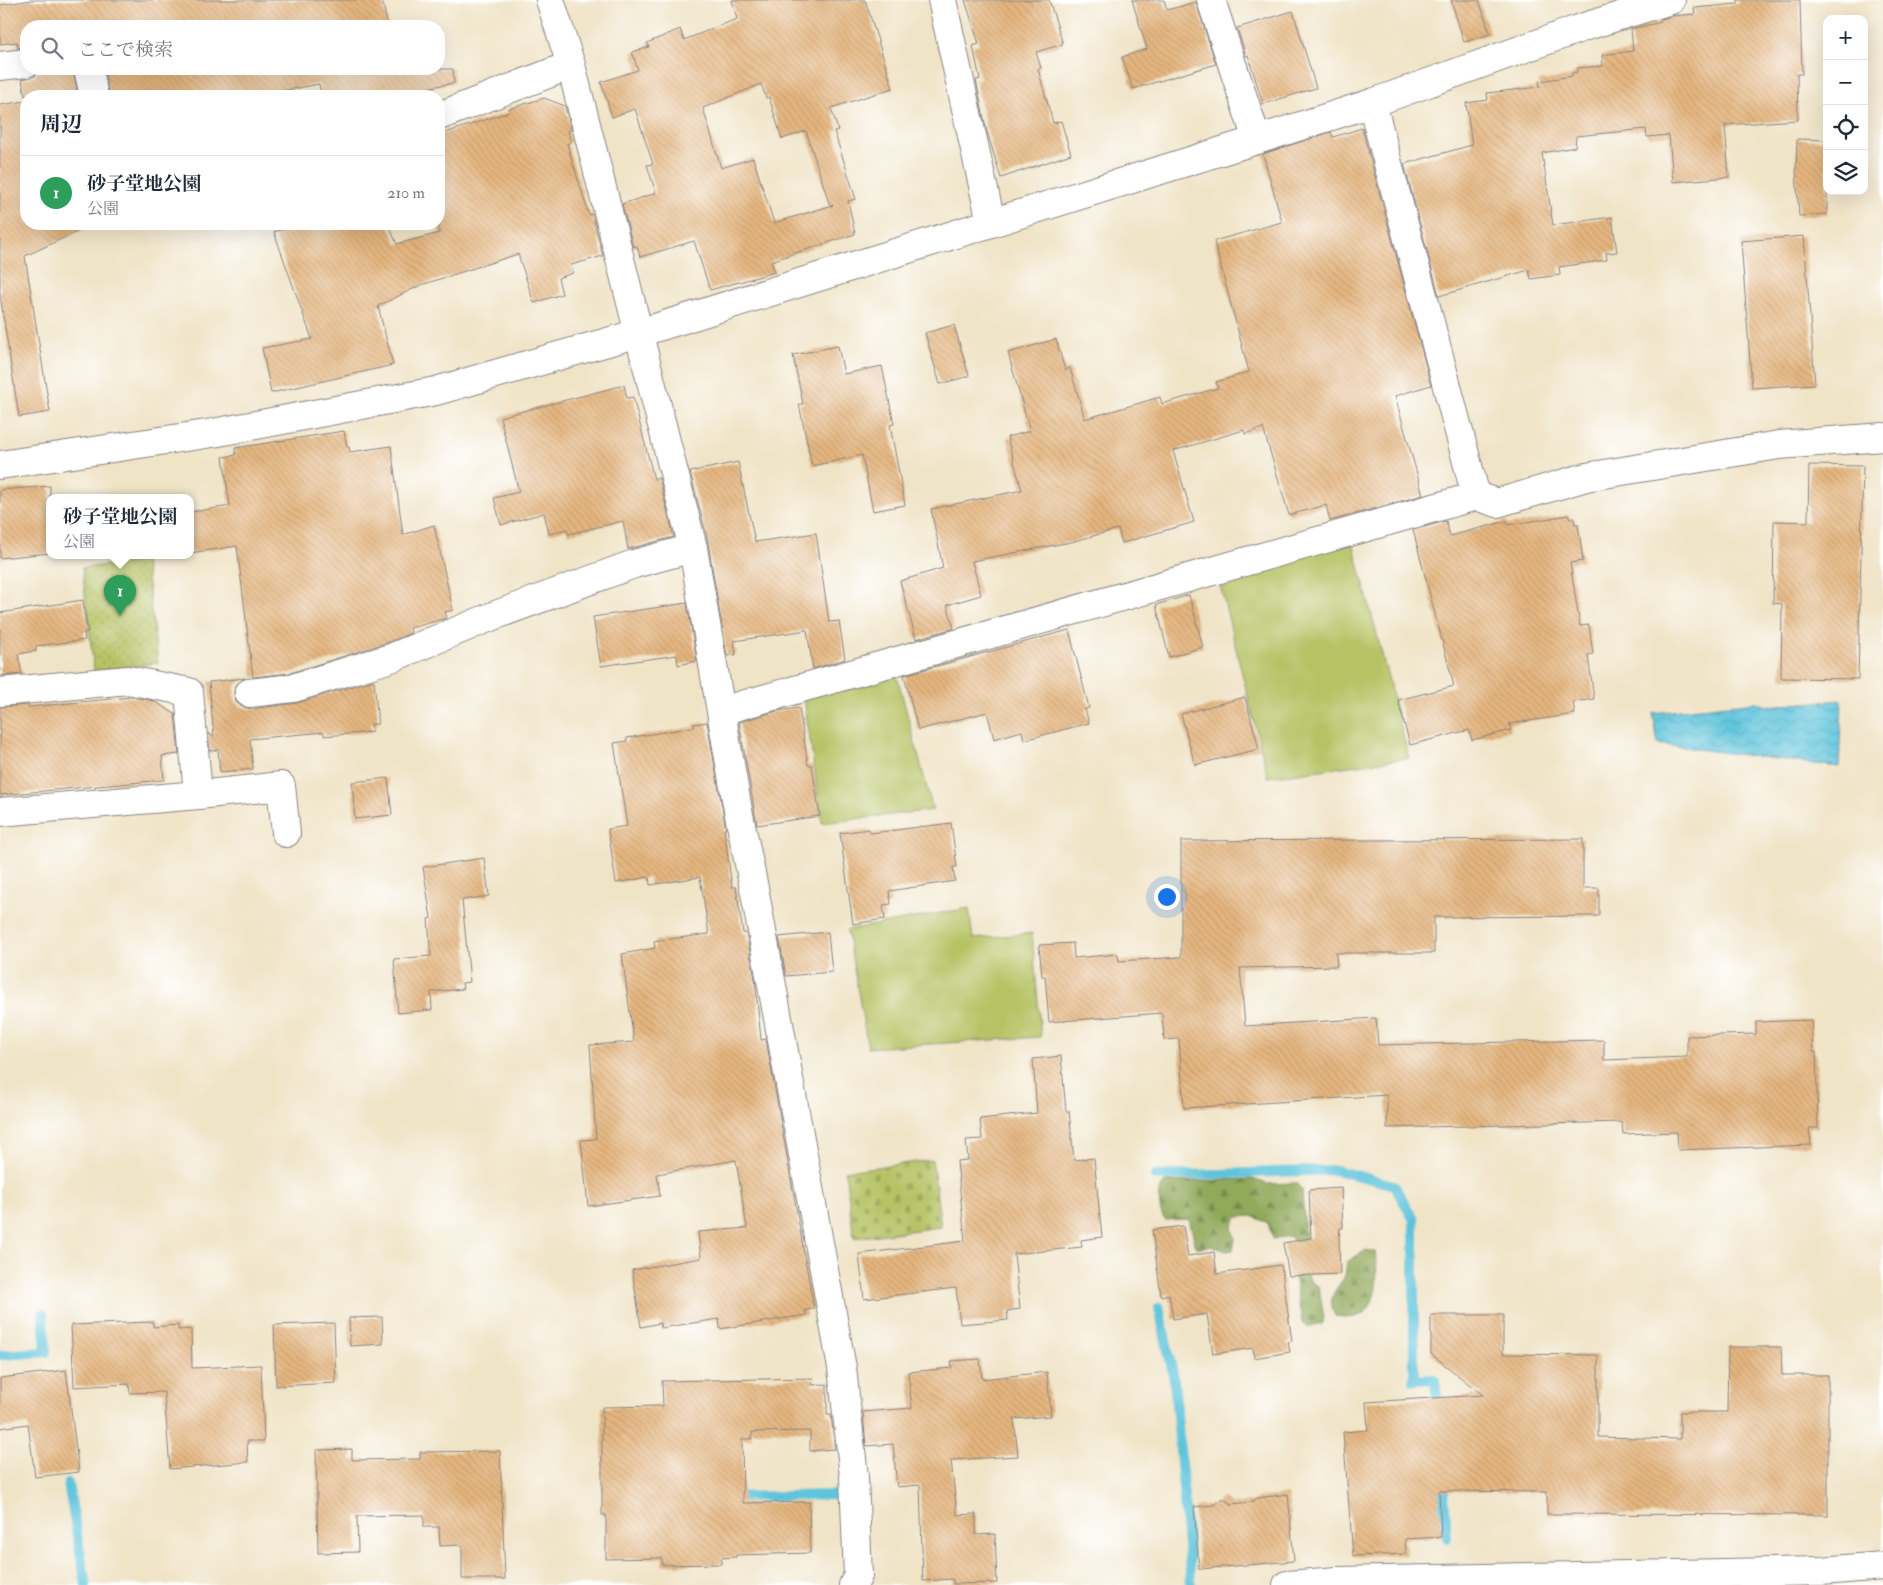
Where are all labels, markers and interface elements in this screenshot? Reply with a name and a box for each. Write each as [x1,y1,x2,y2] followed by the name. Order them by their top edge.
[1823,15,1868,195] map controls
[1823,15,1868,60] button: +
[20,20,445,75] search box
[38,34,66,62] icon: search
[78,38,173,62] text: ここで検索
[1823,60,1868,105] button: −
[1823,105,1868,150] button: locate
[40,111,82,138] text: 周辺
[1823,150,1868,195] button: layers
[87,172,201,196] text: 砂子堂地公園
[53,183,59,203] text: 1
[387,183,425,203] text: 210 m
[87,199,119,219] text: 公園
[46,494,194,559] popup
[63,505,177,529] text: 砂子堂地公園
[63,532,95,552] text: 公園
[104,575,136,616] pin: 1
[1154,884,1180,910] your location

